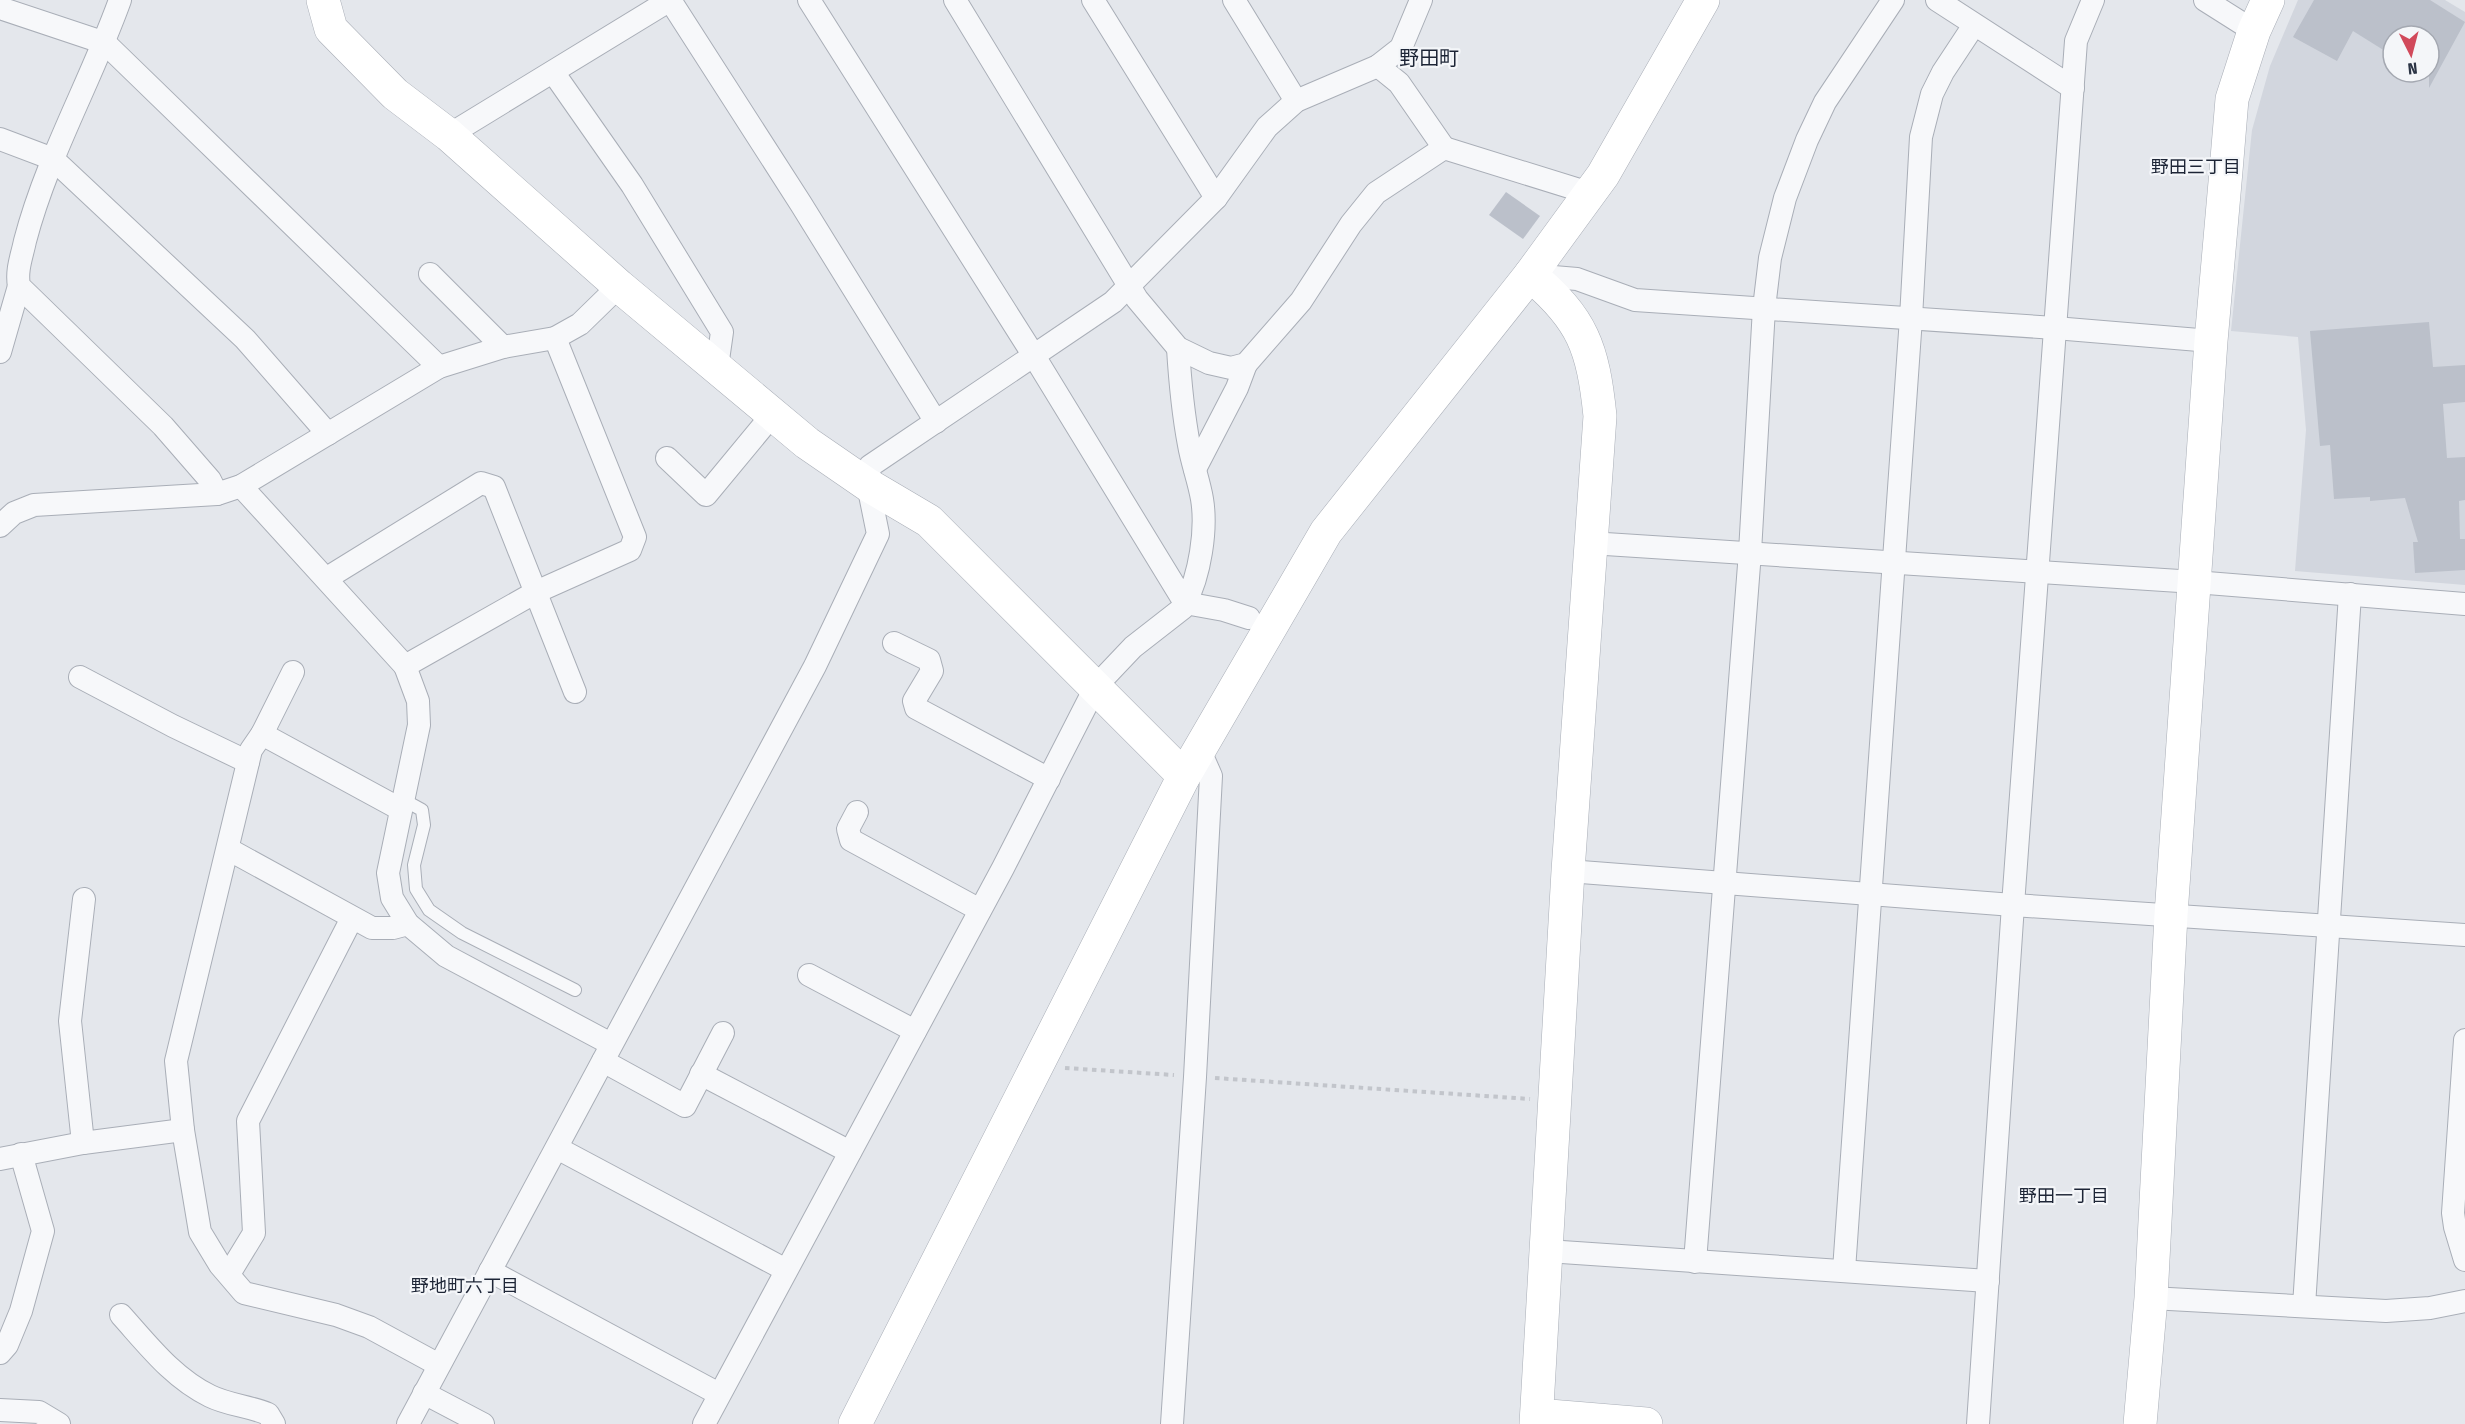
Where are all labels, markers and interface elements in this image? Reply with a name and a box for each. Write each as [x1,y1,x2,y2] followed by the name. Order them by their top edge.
[2381,24,2441,84] north arrow
[1399,46,1459,70] district label: 野田町
[2407,58,2418,78] text: N
[2151,156,2241,178] district label: 野田三丁目
[2019,1185,2109,1207] district label: 野田一丁目
[411,1275,519,1297] district label: 野地町六丁目

